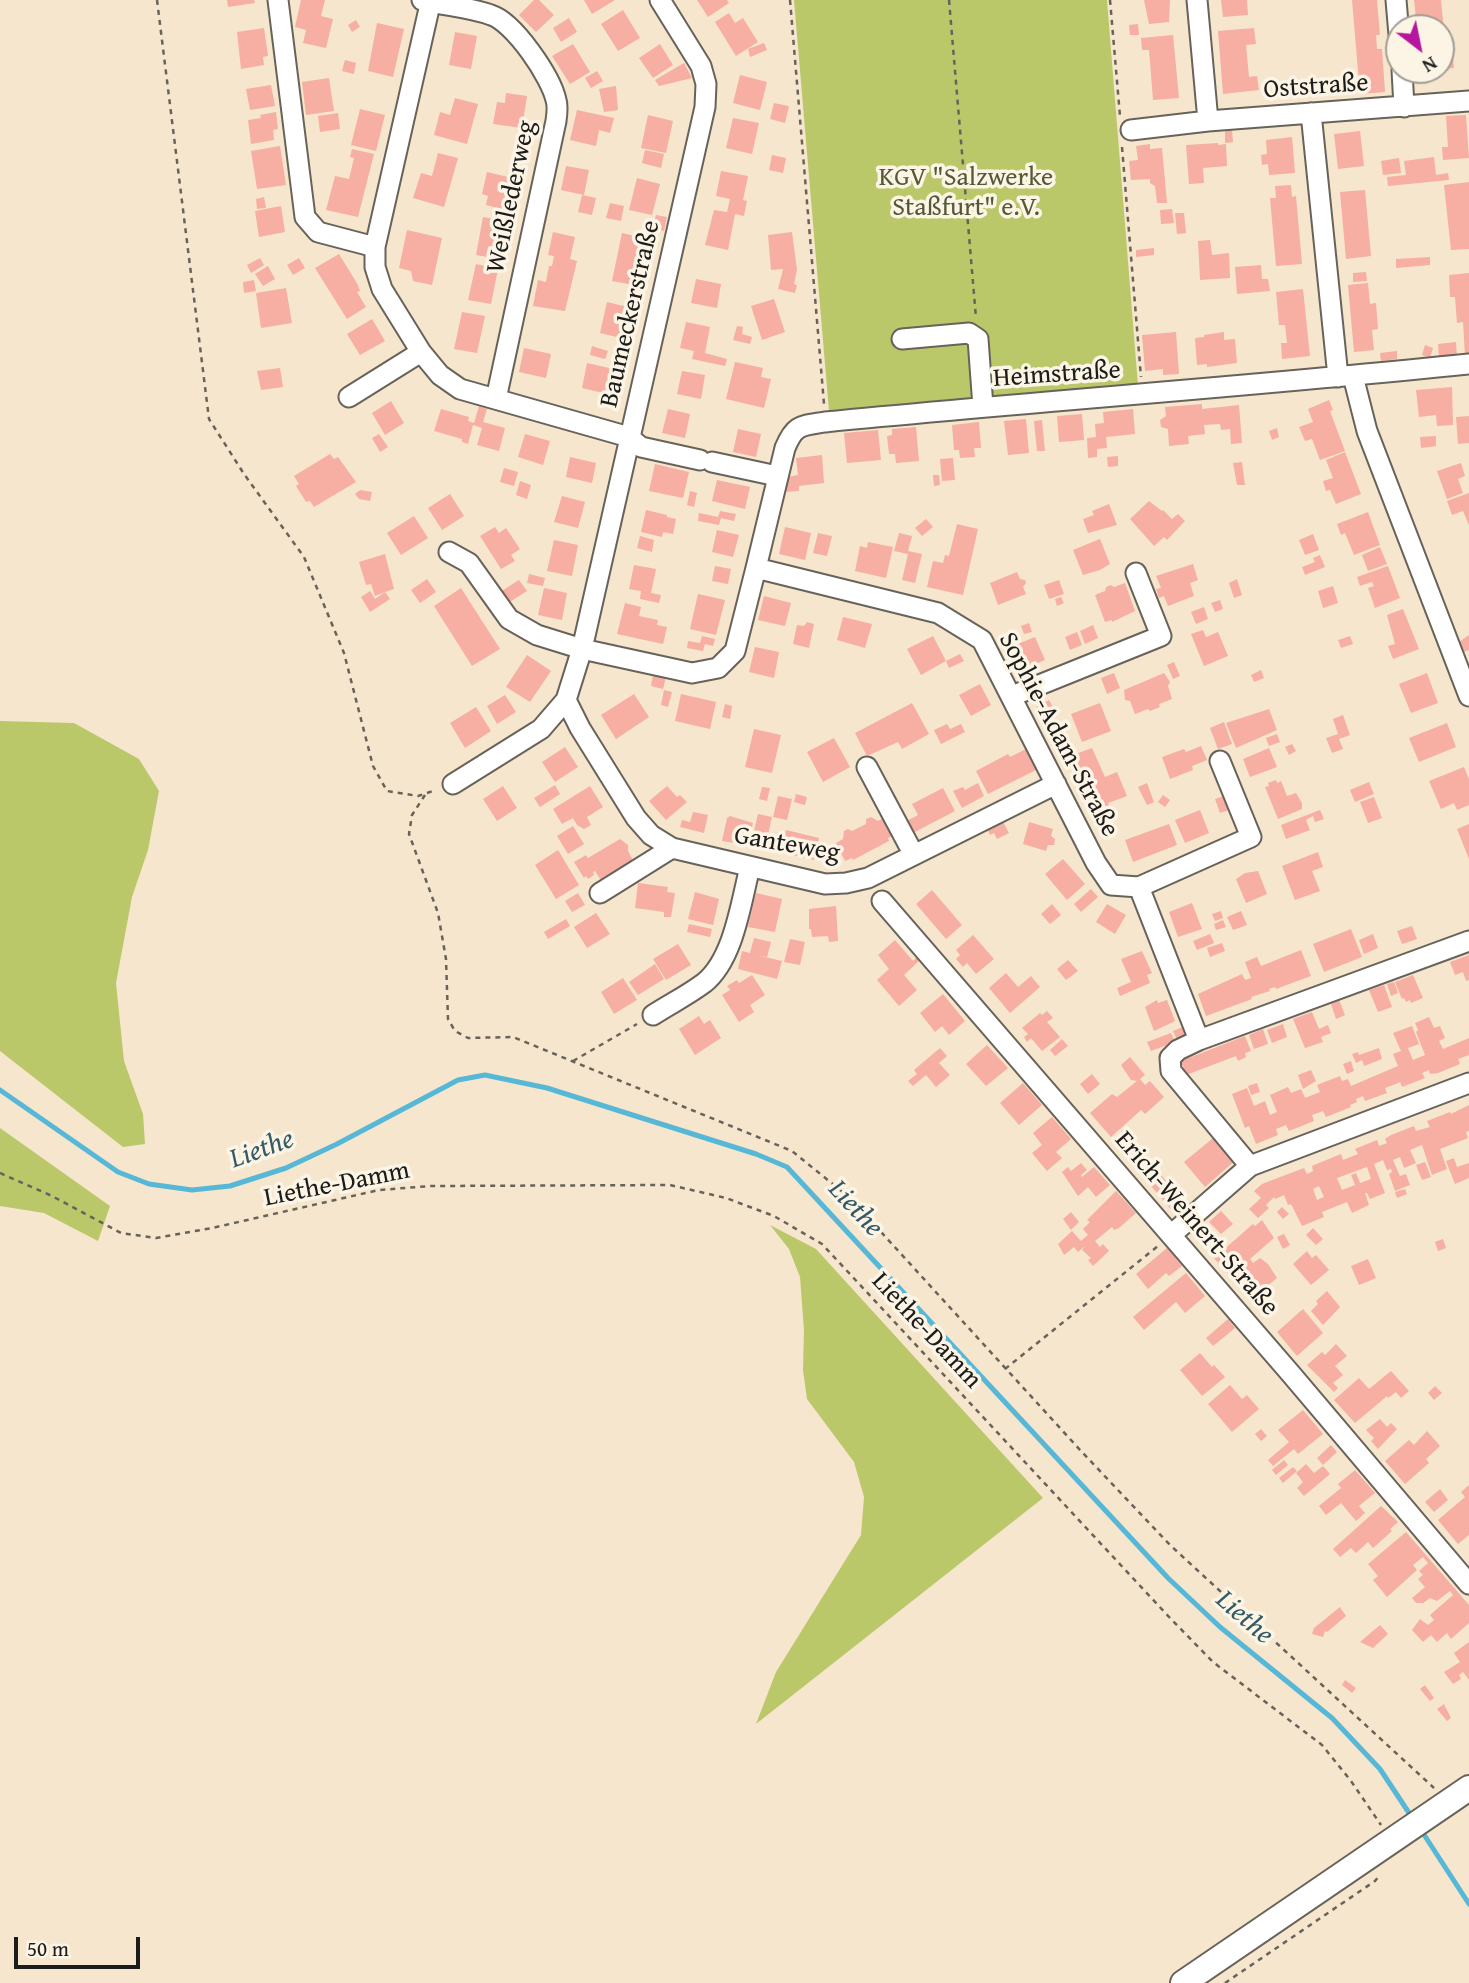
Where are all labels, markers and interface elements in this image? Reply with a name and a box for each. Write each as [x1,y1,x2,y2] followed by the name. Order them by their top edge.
[1385,14,1455,84] north arrow
[1417,50,1443,80] text: N
[1263,68,1369,106] street label: Oststraße
[481,118,543,276] street label: Weißlederweg
[879,162,1053,224] park label: KGV "Salzwerke Staßfurt" e.V.
[594,217,668,411] street label: Baumeckerstraße
[992,355,1122,395] street label: Heimstraße
[991,627,1125,843] street label: Sophie-Adam-Straße
[732,820,842,870] street label: Ganteweg
[225,1123,299,1177] water label: Liethe
[1107,1125,1285,1323] street label: Erich-Weinert-Straße
[262,1156,412,1214] street label: Liethe-Damm
[820,1174,890,1244] water label: Liethe
[864,1266,988,1396] street label: Liethe-Damm
[1208,1584,1280,1652] water label: Liethe
[18,1924,144,1968] scale bar
[27,1933,69,1964] text: 50 m

